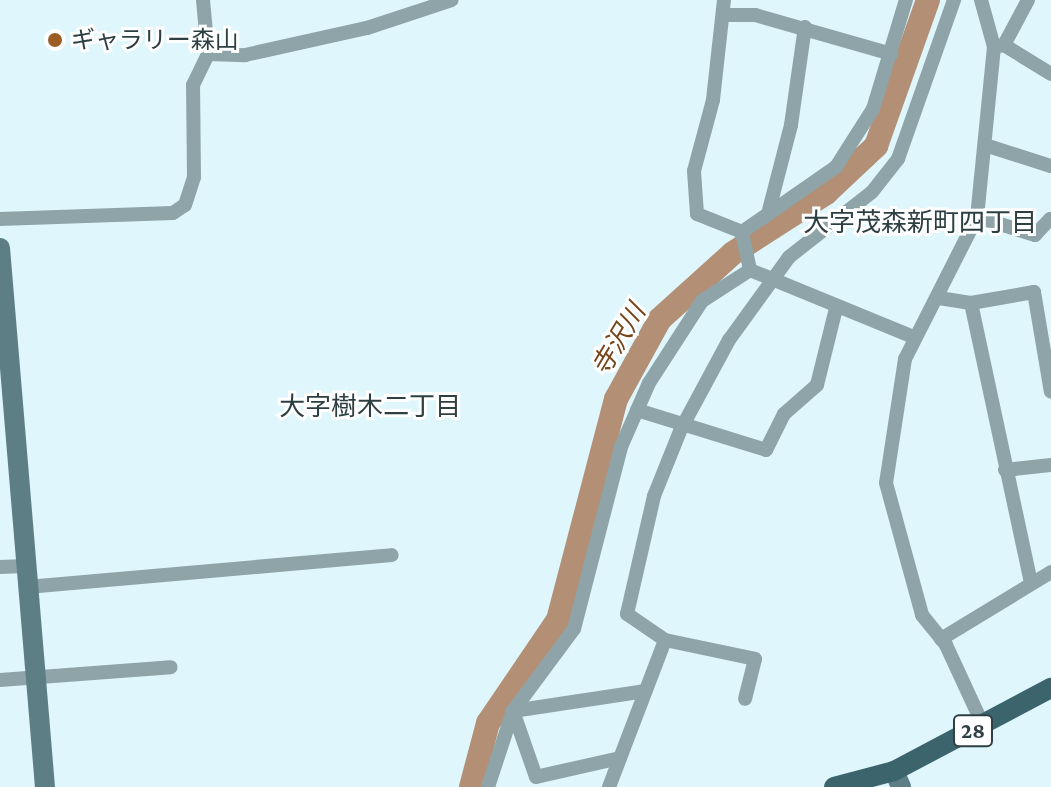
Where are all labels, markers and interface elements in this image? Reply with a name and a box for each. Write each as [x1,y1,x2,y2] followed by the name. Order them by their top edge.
[71,26,239,54] place label: ギャラリー森山
[46,31,64,49] marker: ギャラリー森山
[803,207,1037,239] district label: 大字茂森新町四丁目
[586,299,652,381] water label: 寺沢川
[279,391,461,423] district label: 大字樹木二丁目
[951,713,995,749] road number: 28

